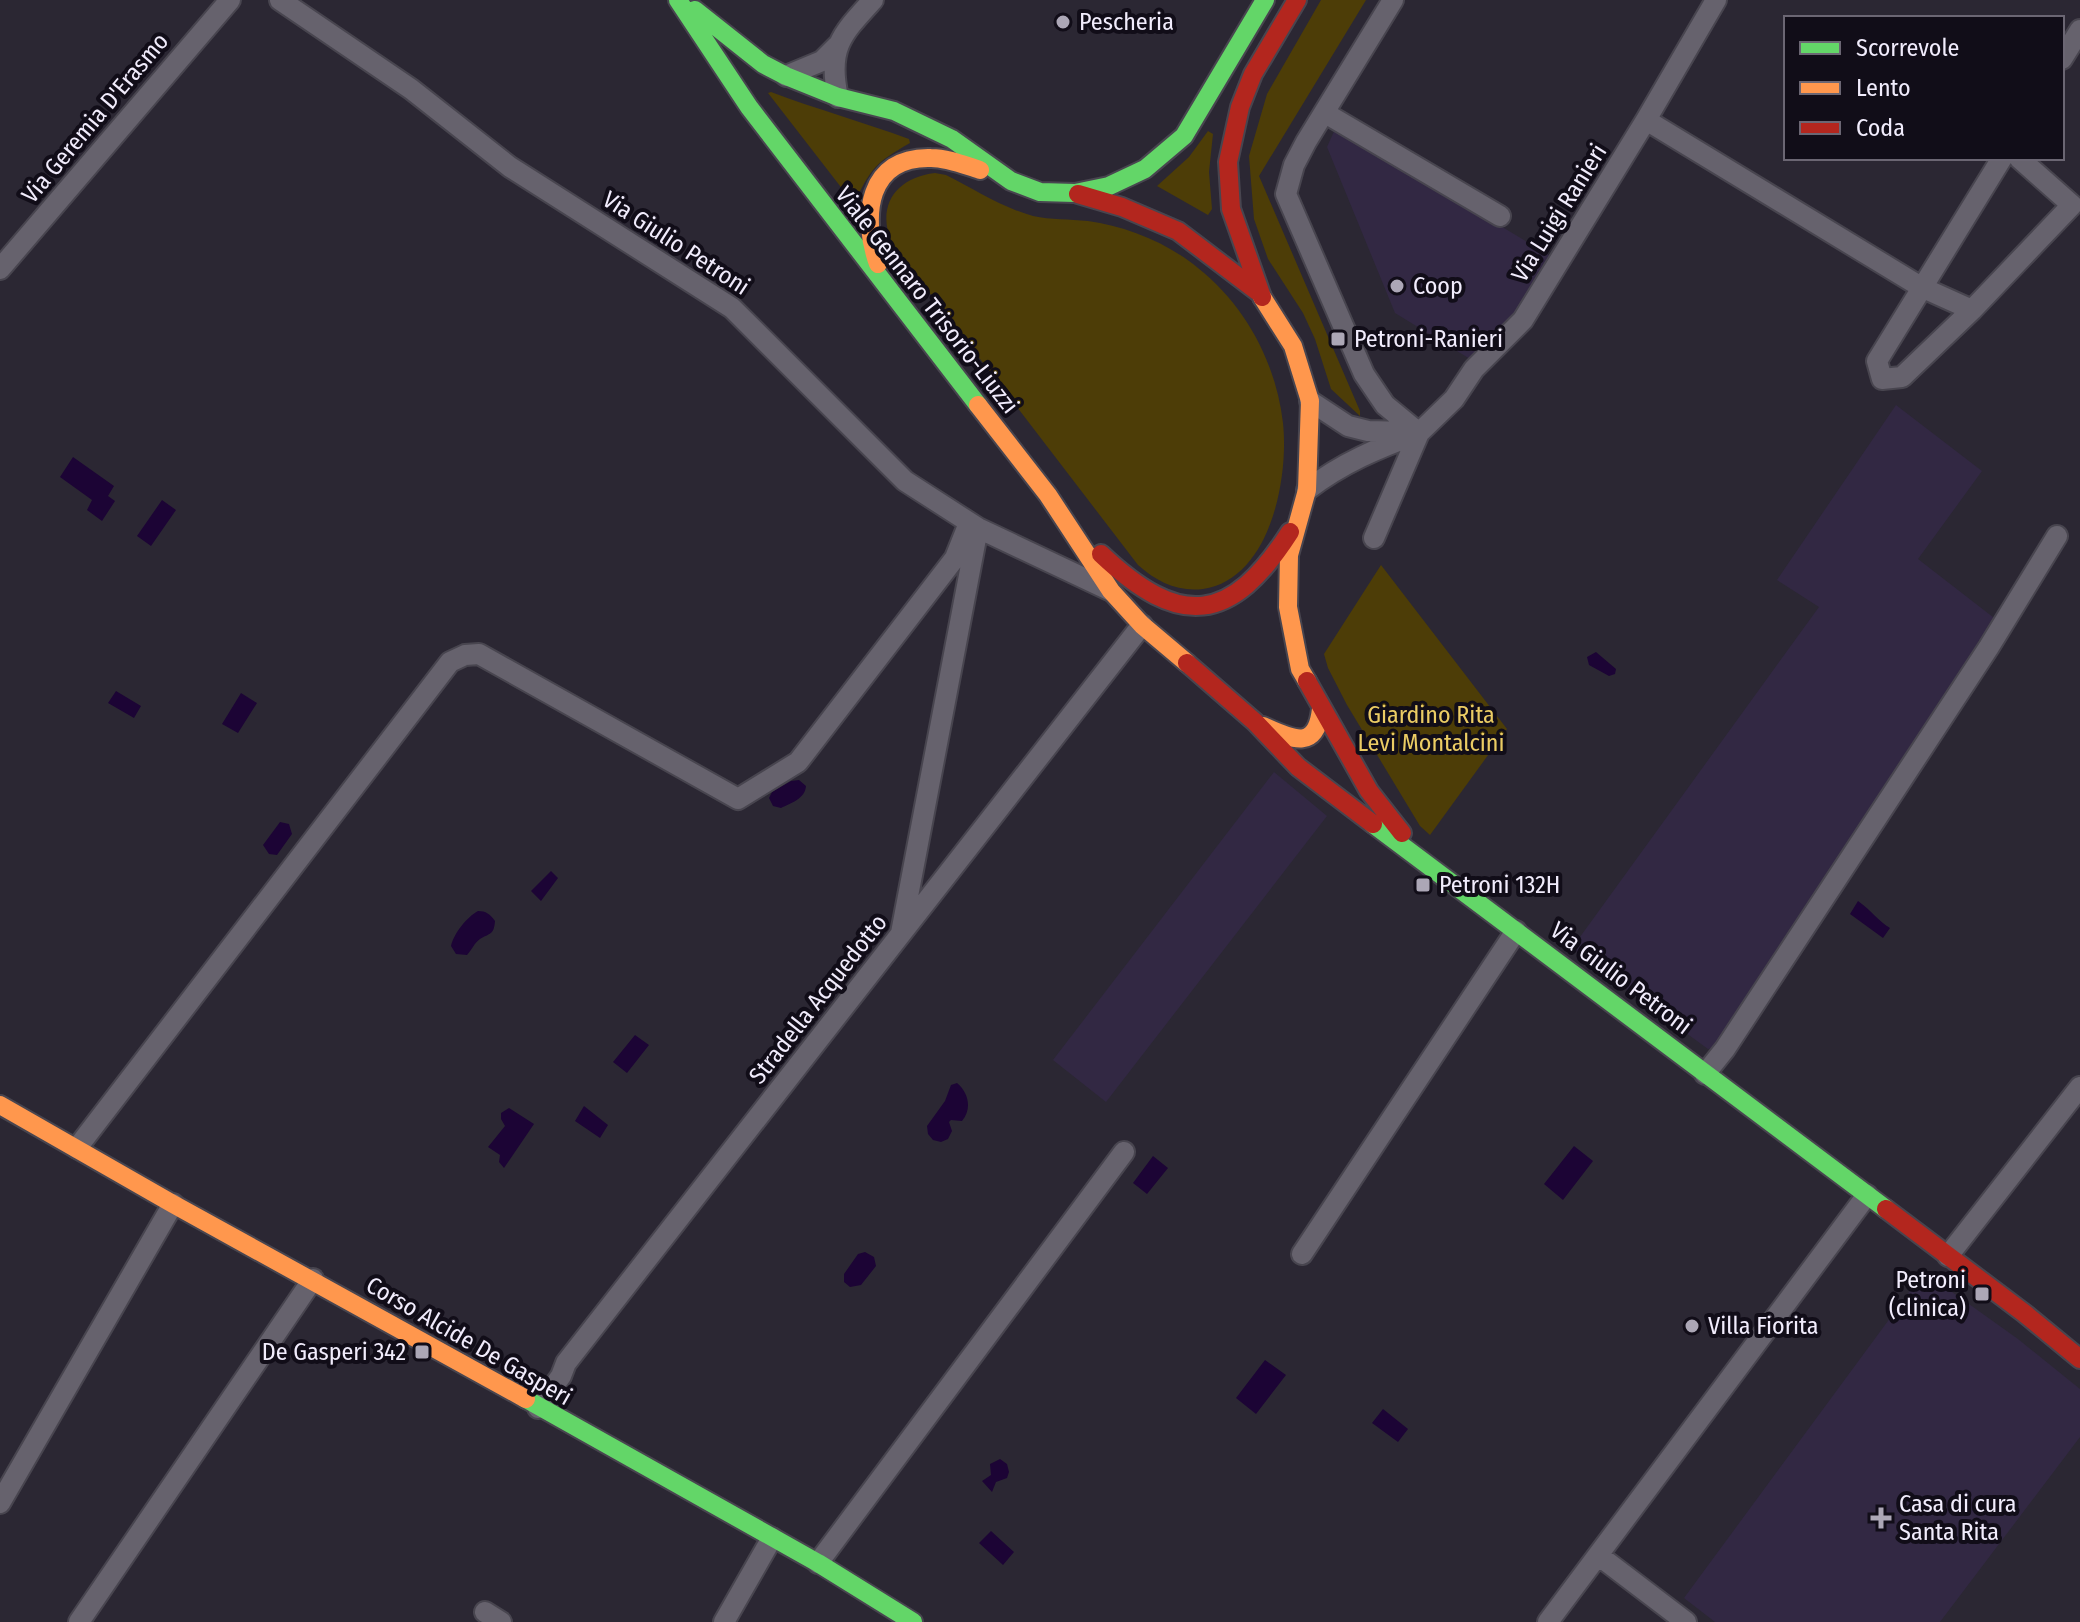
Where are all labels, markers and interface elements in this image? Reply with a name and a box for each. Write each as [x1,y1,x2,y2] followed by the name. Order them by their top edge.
[1079,8,1174,36] place label: Pescheria
[1054,13,1072,31] marker: Pescheria
[1784,16,2064,160] legend
[16,27,174,209] street label: Via Geremia D'Erasmo
[1856,34,1959,62] text: Scorrevole
[1856,74,1911,102] text: Lento
[1856,114,1905,142] text: Coda
[1506,139,1612,287] street label: Via Luigi Ranieri
[830,181,1024,419] street label: Viale Gennaro Trisorio-Liuzzi
[597,185,755,301] street label: Via Giulio Petroni
[1413,272,1463,300] place label: Coop
[1388,277,1406,295] marker: Coop
[1354,325,1503,353] place label: Petroni-Ranieri
[1329,330,1347,348] marker: Petroni-Ranieri
[1358,701,1505,757] park label: Giardino Rita Levi Montalcini
[1439,871,1560,899] place label: Petroni 132H
[1414,876,1432,894] marker: Petroni 132H
[743,909,893,1089] street label: Stradella Acquedotto
[1545,916,1697,1040] street label: Via Giulio Petroni
[1889,1266,1966,1322] place label: Petroni (clinica)
[361,1271,577,1411] street label: Corso Alcide De Gasperi
[1973,1285,1991,1303] marker: Petroni (clinica)
[1708,1312,1819,1340] place label: Villa Fiorita
[1683,1317,1701,1335] marker: Villa Fiorita
[262,1338,406,1366] place label: De Gasperi 342
[413,1343,431,1361] marker: De Gasperi 342
[1899,1490,2017,1546] place label: Casa di cura Santa Rita
[1870,1507,1892,1529] marker: Casa di cura Santa Rita

